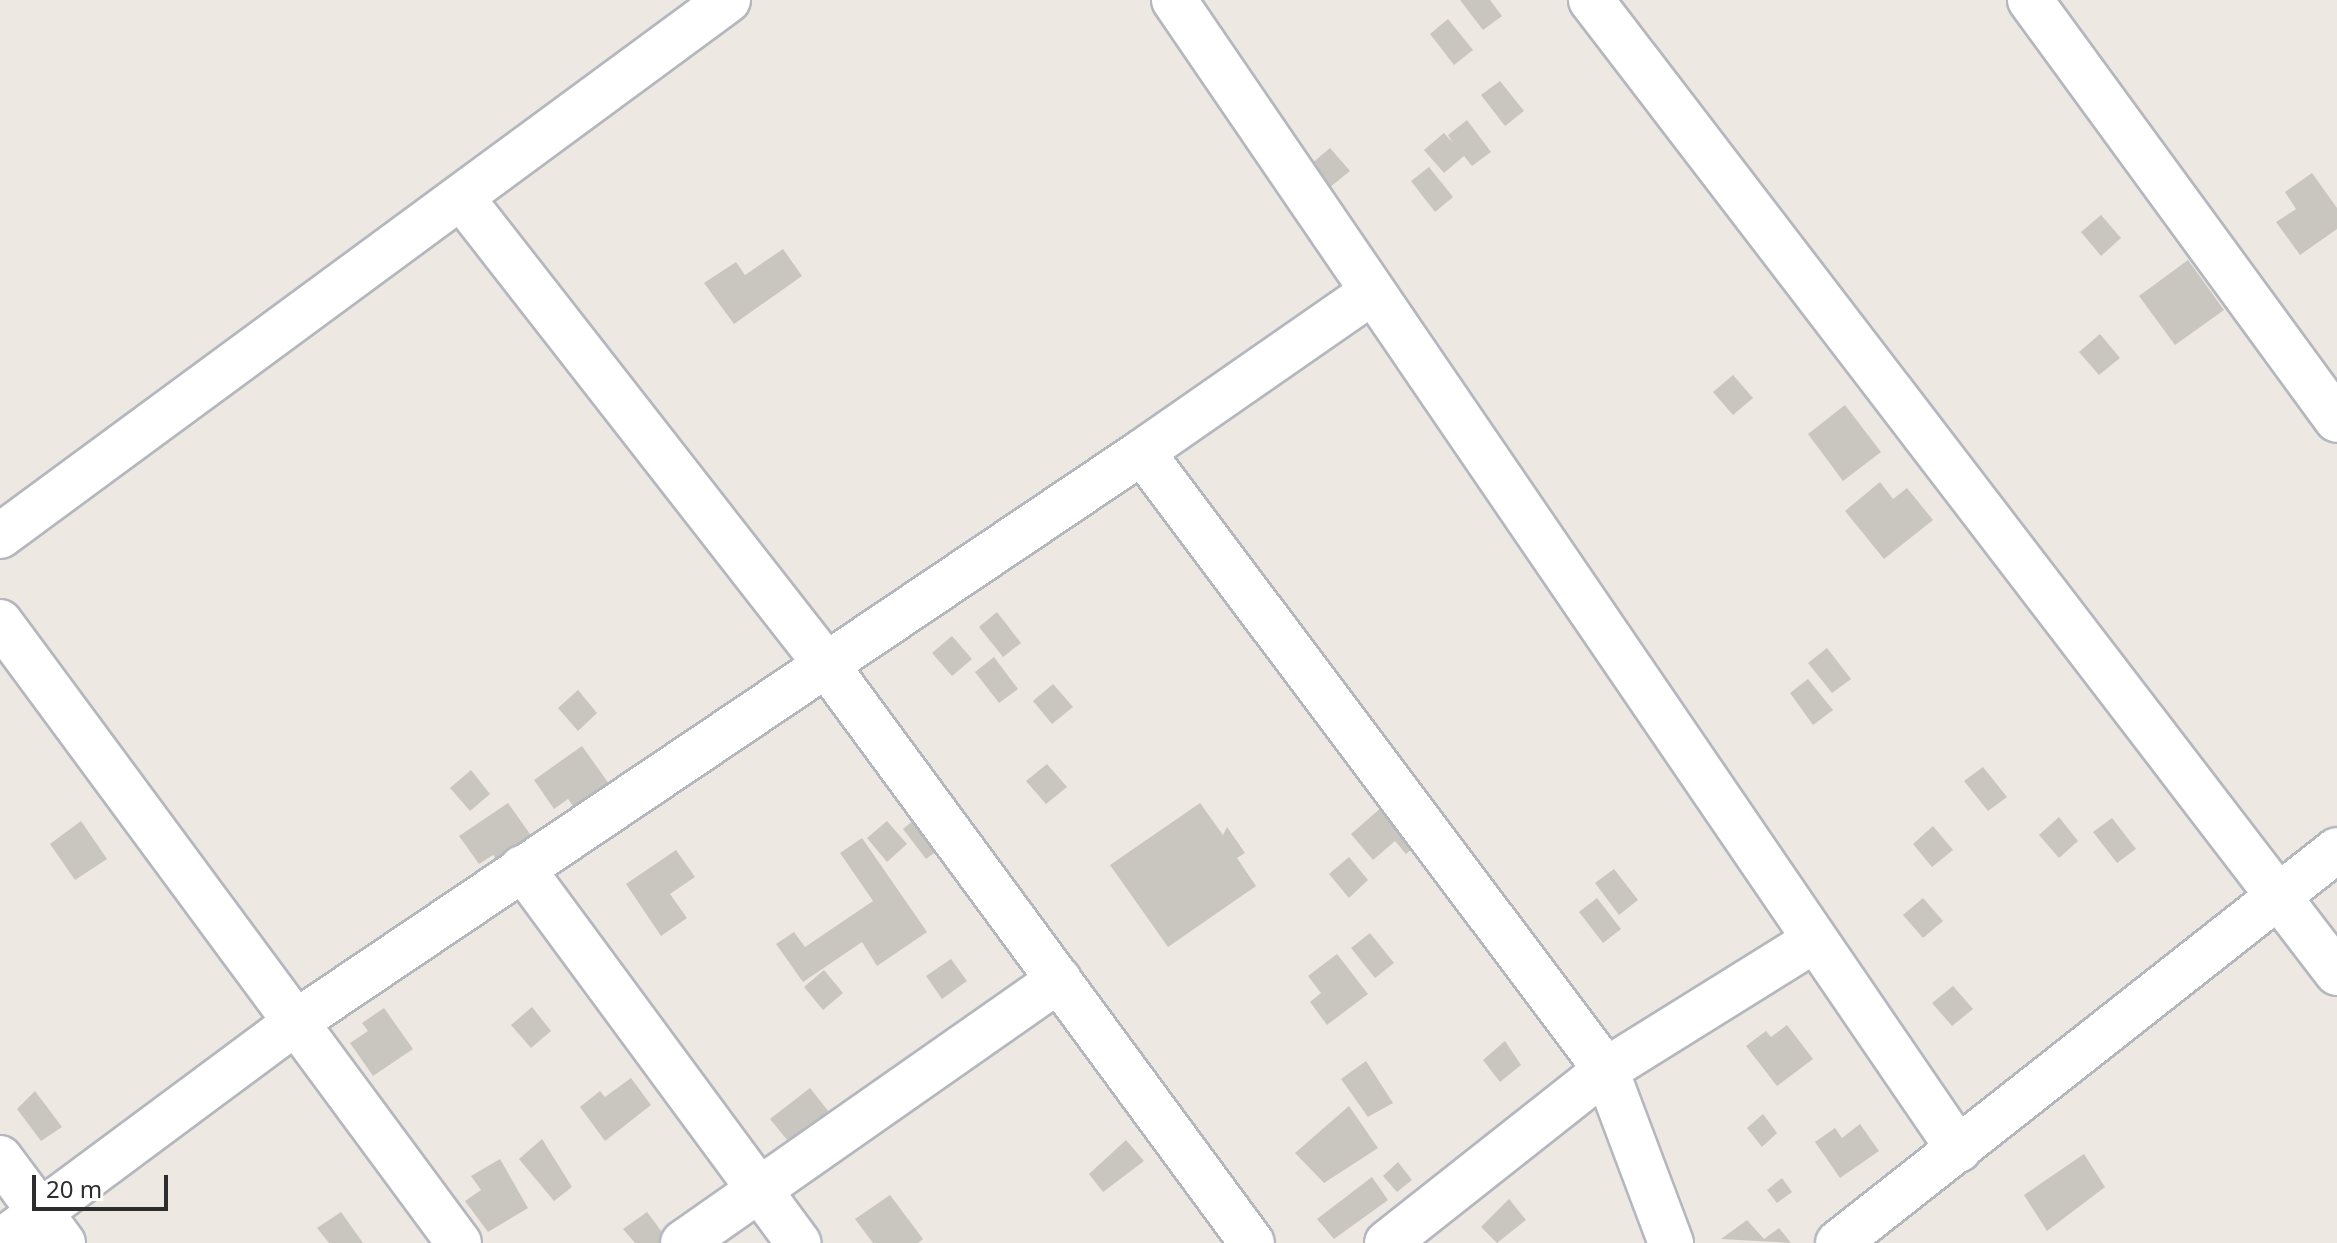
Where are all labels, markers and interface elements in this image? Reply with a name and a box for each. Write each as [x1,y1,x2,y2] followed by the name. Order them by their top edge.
[36,1159,172,1209] scale bar
[46,1172,102,1205] text: 20 m

